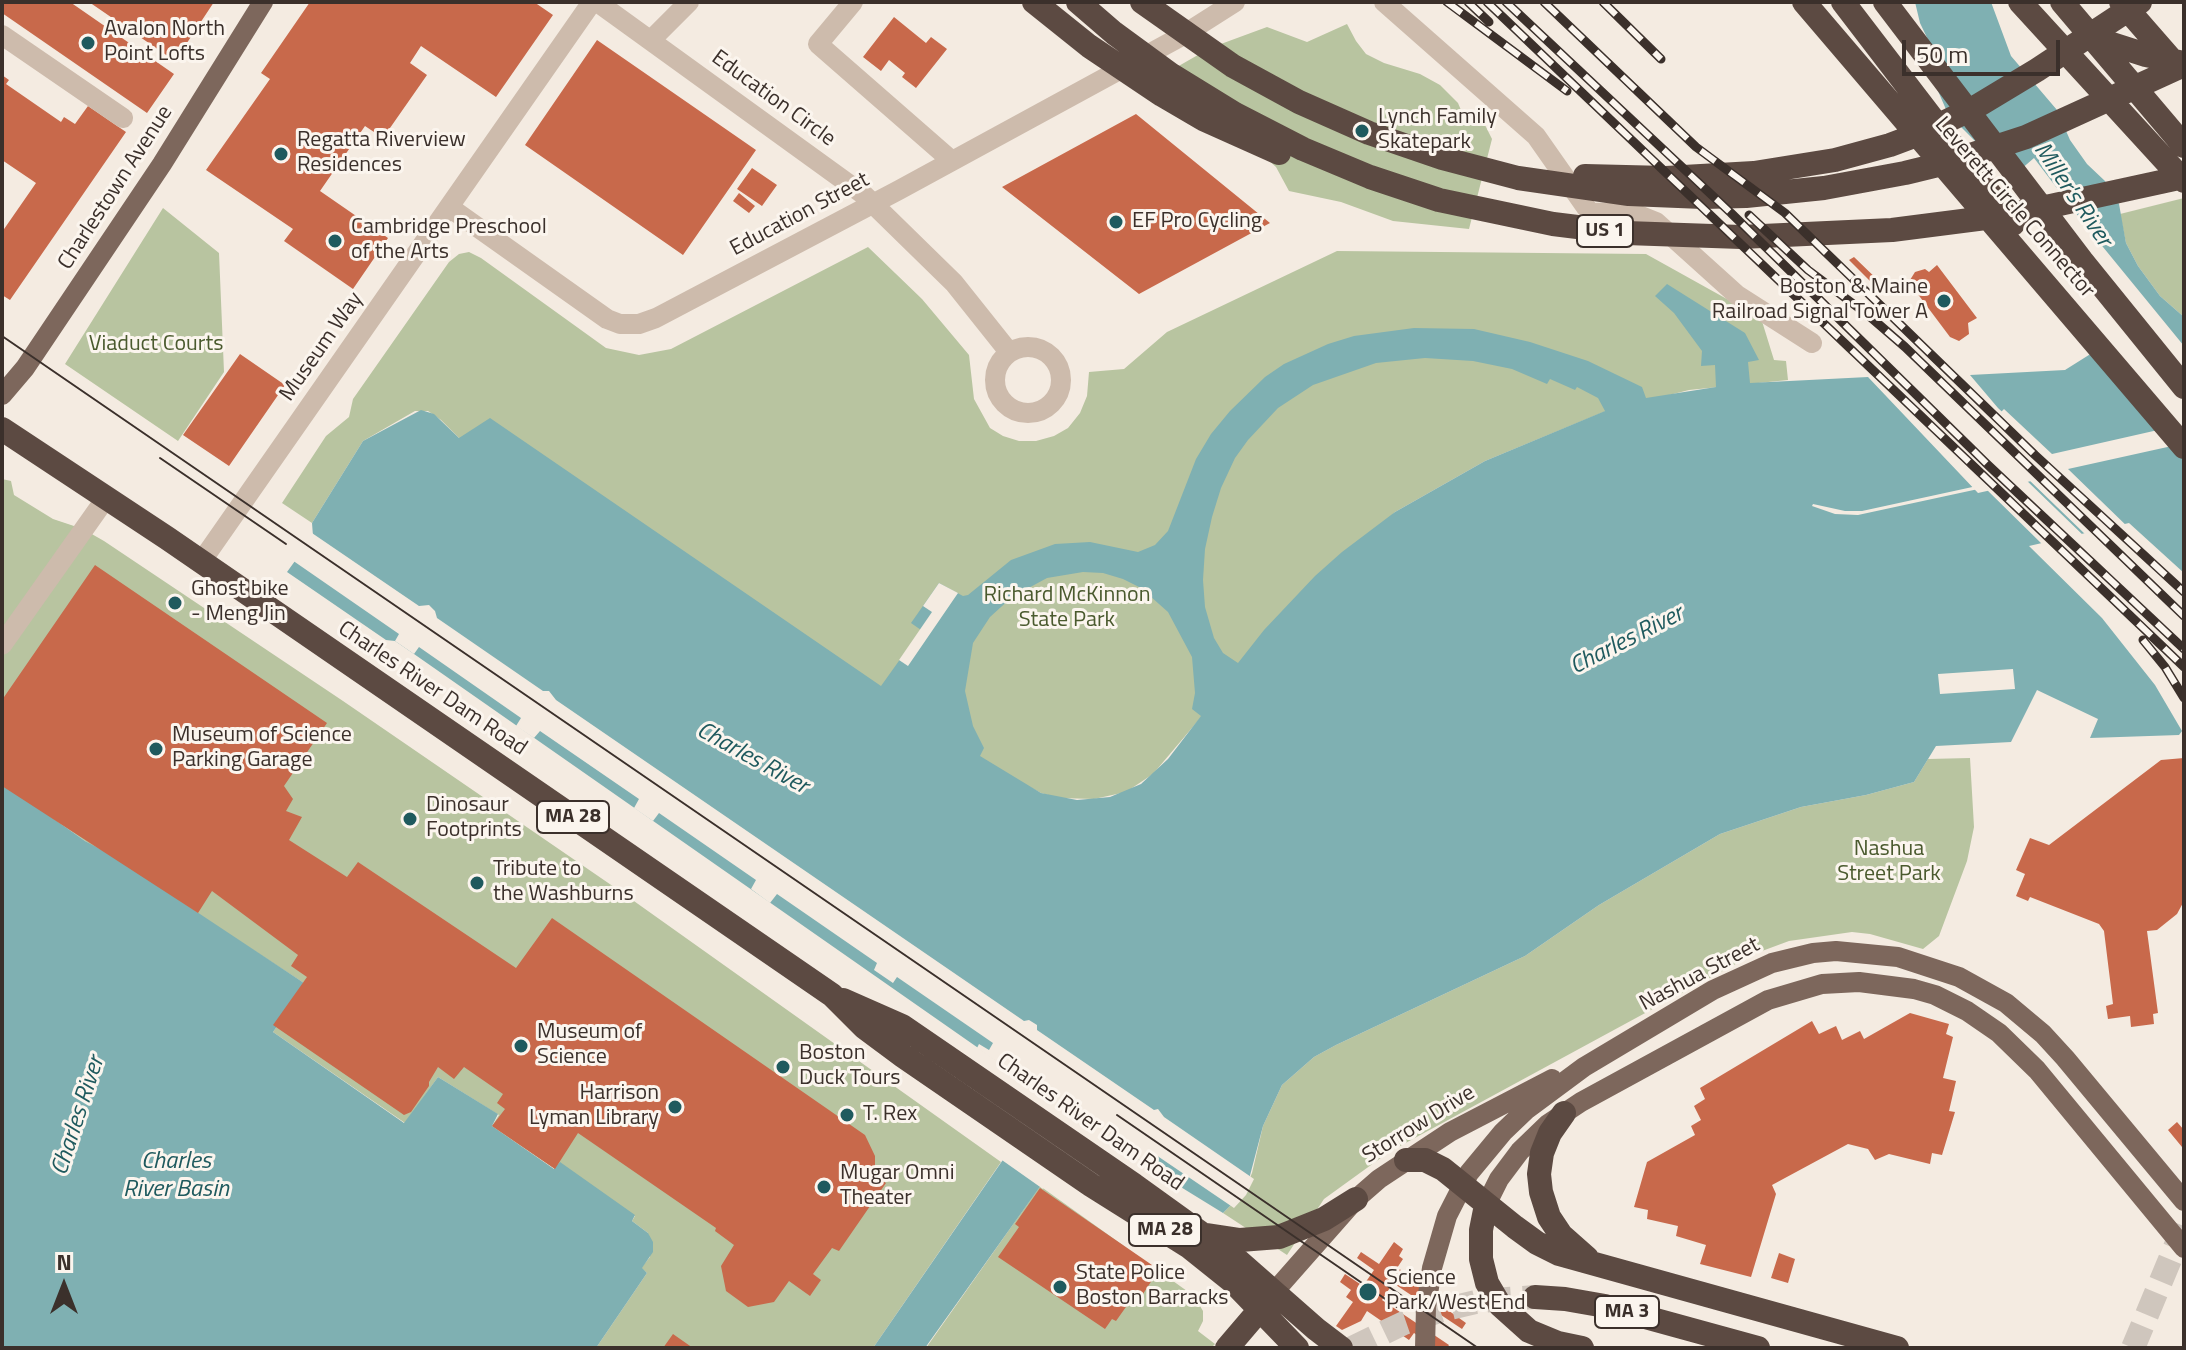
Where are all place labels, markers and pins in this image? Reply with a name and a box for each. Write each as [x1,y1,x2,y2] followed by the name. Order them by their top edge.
[104,17,225,68] place label: Avalon North Point Lofts
[79,34,97,52] marker: Avalon North Point Lofts
[1378,105,1497,156] place label: Lynch Family Skatepark
[1353,122,1371,140] marker: Lynch Family Skatepark
[297,128,466,180] place label: Regatta Riverview Residences
[272,145,290,163] marker: Regatta Riverview Residences
[1132,209,1262,235] place label: EF Pro Cycling
[1107,213,1125,231] marker: EF Pro Cycling
[351,215,547,266] place label: Cambridge Preschool of the Arts
[326,232,344,250] marker: Cambridge Preschool of the Arts
[1712,275,1928,326] place label: Boston & Maine Railroad Signal Tower A
[1935,292,1953,310] marker: Boston & Maine Railroad Signal Tower A
[191,577,289,628] place label: Ghost bike - Meng Jin
[166,594,184,612] marker: Ghost bike - Meng Jin
[172,723,352,774] place label: Museum of Science Parking Garage
[147,740,165,758] marker: Museum of Science Parking Garage
[426,793,522,844] place label: Dinosaur Footprints
[401,810,419,828] marker: Dinosaur Footprints
[493,857,634,908] place label: Tribute to the Washburns
[468,874,486,892] marker: Tribute to the Washburns
[537,1020,642,1072] place label: Museum of Science
[512,1037,530,1055] marker: Museum of Science
[799,1041,901,1092] place label: Boston Duck Tours
[774,1058,792,1076] marker: Boston Duck Tours
[529,1081,659,1132] place label: Harrison Lyman Library
[666,1098,684,1116] marker: Harrison Lyman Library
[863,1102,917,1128] place label: T. Rex
[838,1106,856,1124] marker: T. Rex
[840,1161,954,1212] place label: Mugar Omni Theater
[815,1178,833,1196] marker: Mugar Omni Theater
[1076,1261,1229,1312] place label: State Police Boston Barracks
[1386,1266,1526,1318] place label: Science Park/West End
[1051,1278,1069,1296] marker: State Police Boston Barracks
[1357,1281,1379,1303] marker: Science Park/West End

